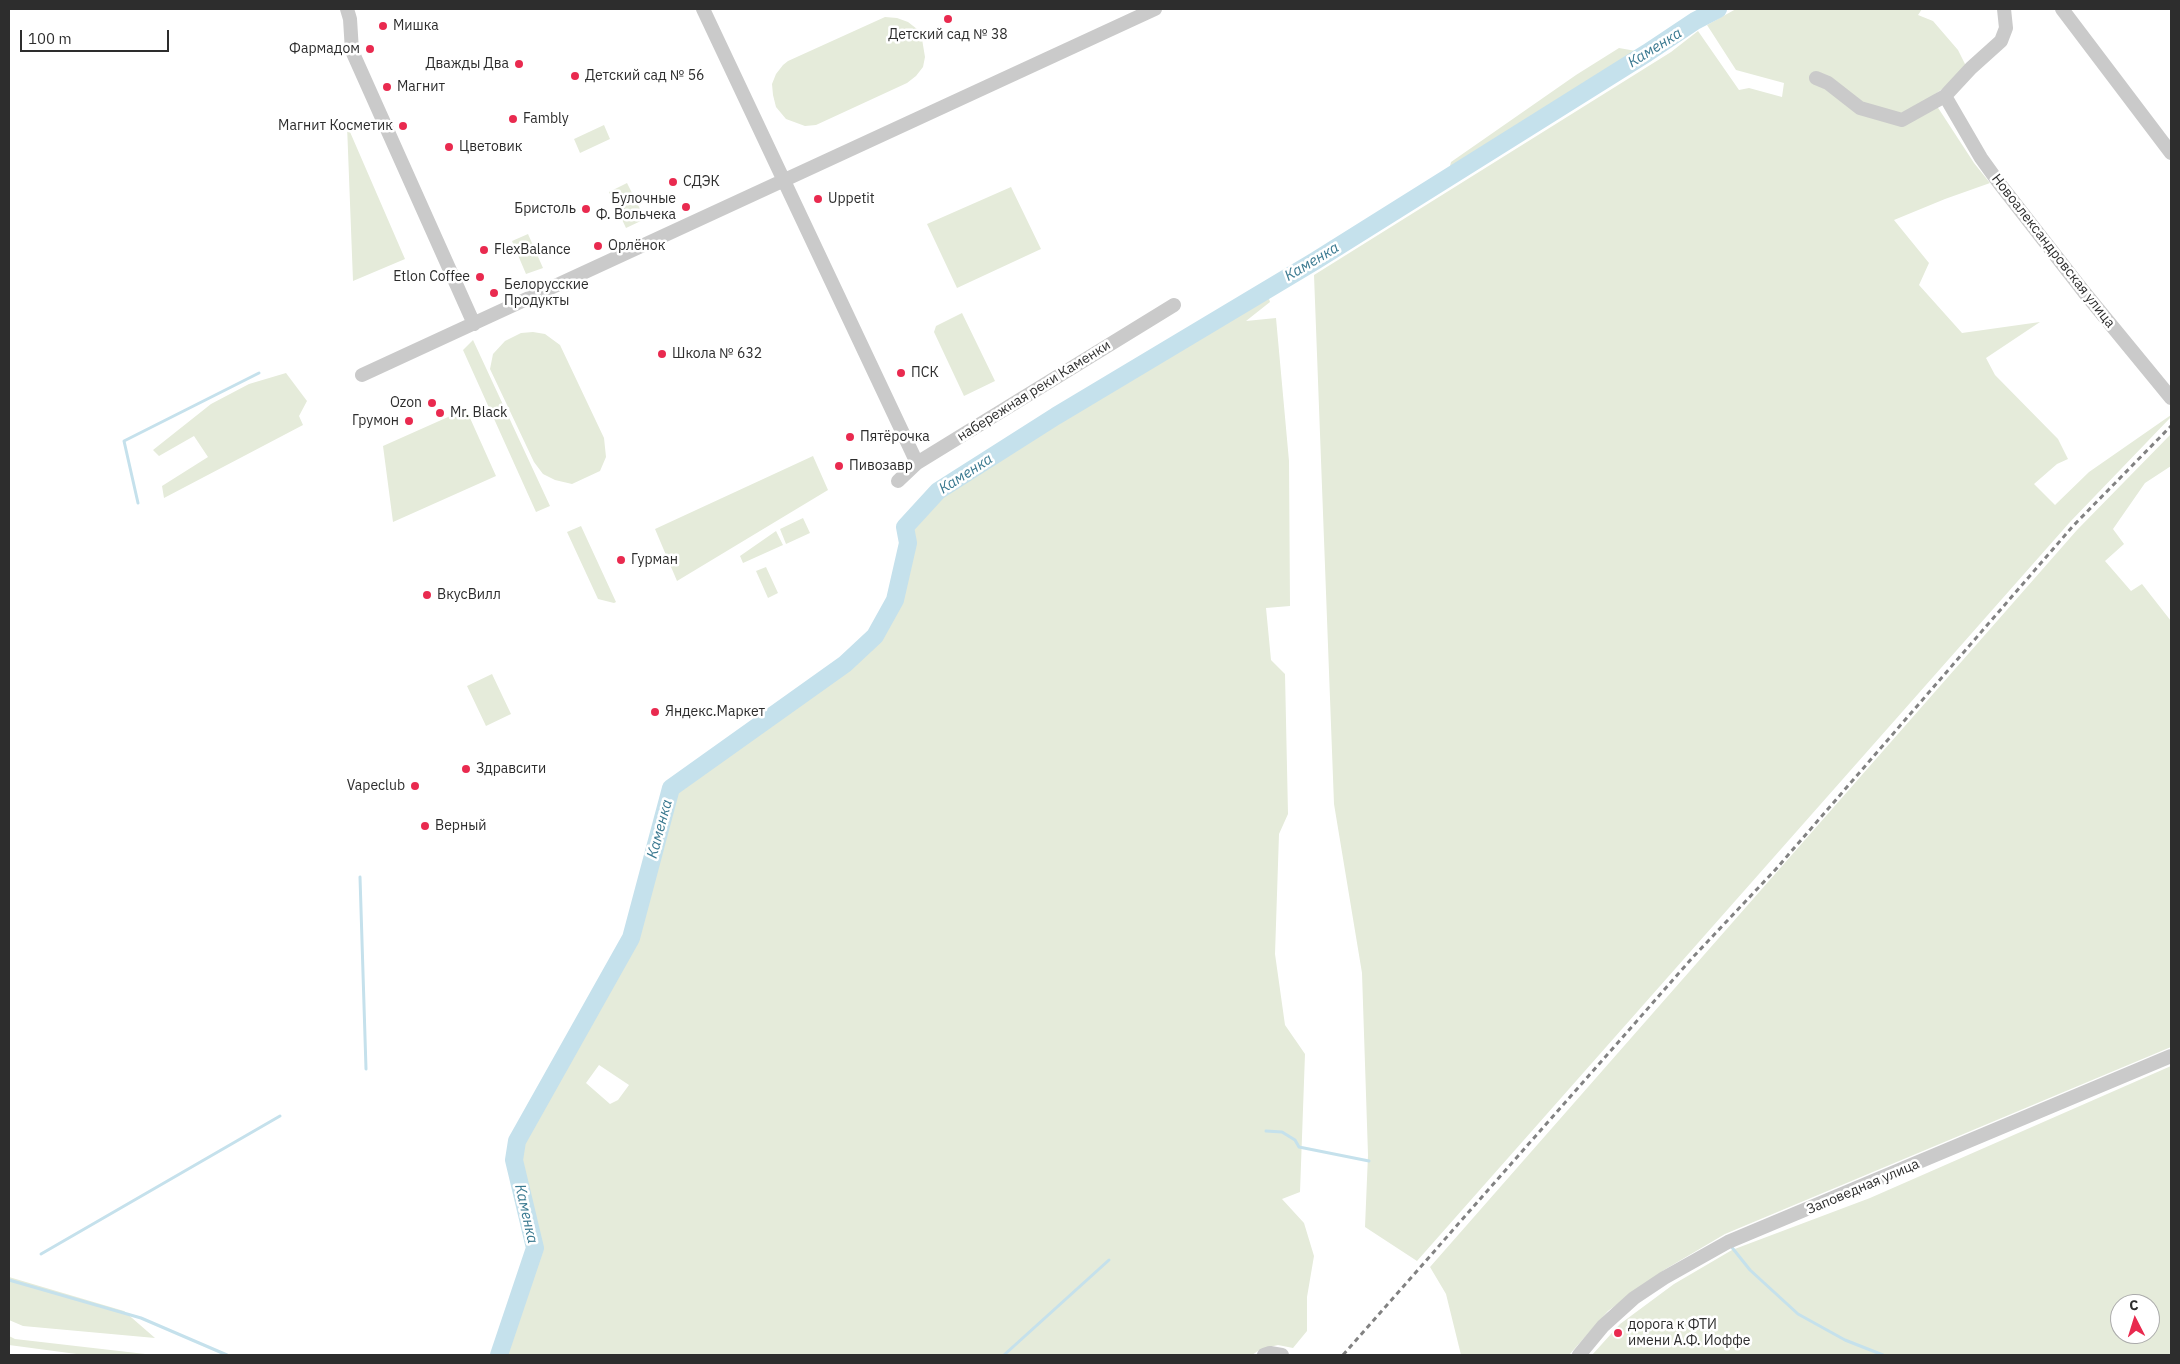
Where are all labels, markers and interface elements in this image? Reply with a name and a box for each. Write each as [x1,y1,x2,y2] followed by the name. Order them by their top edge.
[942,13,954,25] marker: Детский сад № 38
[393,18,439,34] place label: Мишка
[22,20,171,52] scale bar
[377,20,389,32] marker: Мишка
[1625,24,1685,72] water label: Каменка
[888,27,1008,43] place label: Детский сад № 38
[28,29,72,48] text: 100 m
[289,41,360,57] place label: Фармадом
[364,43,376,55] marker: Фармадом
[425,56,509,72] place label: Дважды Два
[513,58,525,70] marker: Дважды Два
[585,68,705,84] place label: Детский сад № 56
[569,70,581,82] marker: Детский сад № 56
[397,79,445,95] place label: Магнит
[381,81,393,93] marker: Магнит
[523,111,569,127] place label: Fambly
[507,113,519,125] marker: Fambly
[278,118,393,134] place label: Магнит Косметик
[397,120,409,132] marker: Магнит Косметик
[459,139,523,155] place label: Цветовик
[443,141,455,153] marker: Цветовик
[1988,171,2118,331] street label: Новоалександровская улица
[683,174,720,190] place label: СДЭК
[667,176,679,188] marker: СДЭК
[596,191,676,223] place label: Булочные Ф. Вольчека
[828,191,875,207] place label: Uppetit
[812,193,824,205] marker: Uppetit
[514,201,576,217] place label: Бристоль
[680,201,692,213] marker: Булочные Ф. Вольчека
[580,203,592,215] marker: Бристоль
[608,238,665,254] place label: Орлёнок
[1282,239,1342,285] water label: Каменка
[592,240,604,252] marker: Орлёнок
[494,242,571,258] place label: FlexBalance
[478,244,490,256] marker: FlexBalance
[393,269,470,285] place label: Etlon Coffee
[474,271,486,283] marker: Etlon Coffee
[504,277,589,310] place label: Белорусские Продукты
[488,287,500,299] marker: Белорусские Продукты
[954,337,1114,445] street label: набережная реки Каменки
[672,346,762,362] place label: Школа № 632
[656,348,668,360] marker: Школа № 632
[911,365,939,381] place label: ПСК
[895,367,907,379] marker: ПСК
[390,395,422,411] place label: Ozon
[426,397,438,409] marker: Ozon
[450,405,507,421] place label: Mr. Black
[434,407,446,419] marker: Mr. Black
[352,413,399,429] place label: Грумон
[403,415,415,427] marker: Грумон
[860,429,930,445] place label: Пятёрочка
[844,431,856,443] marker: Пятёрочка
[936,450,996,498] water label: Каменка
[849,458,913,474] place label: Пивозавр
[833,460,845,472] marker: Пивозавр
[631,552,678,568] place label: Гурман
[615,554,627,566] marker: Гурман
[437,587,501,603] place label: ВкусВилл
[421,589,433,601] marker: ВкусВилл
[665,704,765,720] place label: Яндекс.Маркет
[649,706,661,718] marker: Яндекс.Маркет
[476,761,546,777] place label: Здравсити
[460,763,472,775] marker: Здравсити
[347,778,405,794] place label: Vapeclub
[409,780,421,792] marker: Vapeclub
[643,798,677,860] water label: Каменка
[435,818,487,834] place label: Верный
[419,820,431,832] marker: Верный
[1804,1156,1922,1218] street label: Заповедная улица
[510,1183,542,1245] water label: Каменка
[2110,1294,2160,1344] north arrow
[2128,1296,2139,1314] text: С
[1628,1317,1750,1350] place label: дорога к ФТИ имени А.Ф. Иоффе
[1612,1327,1624,1339] marker: дорога к ФТИ имени А.Ф. Иоффе

